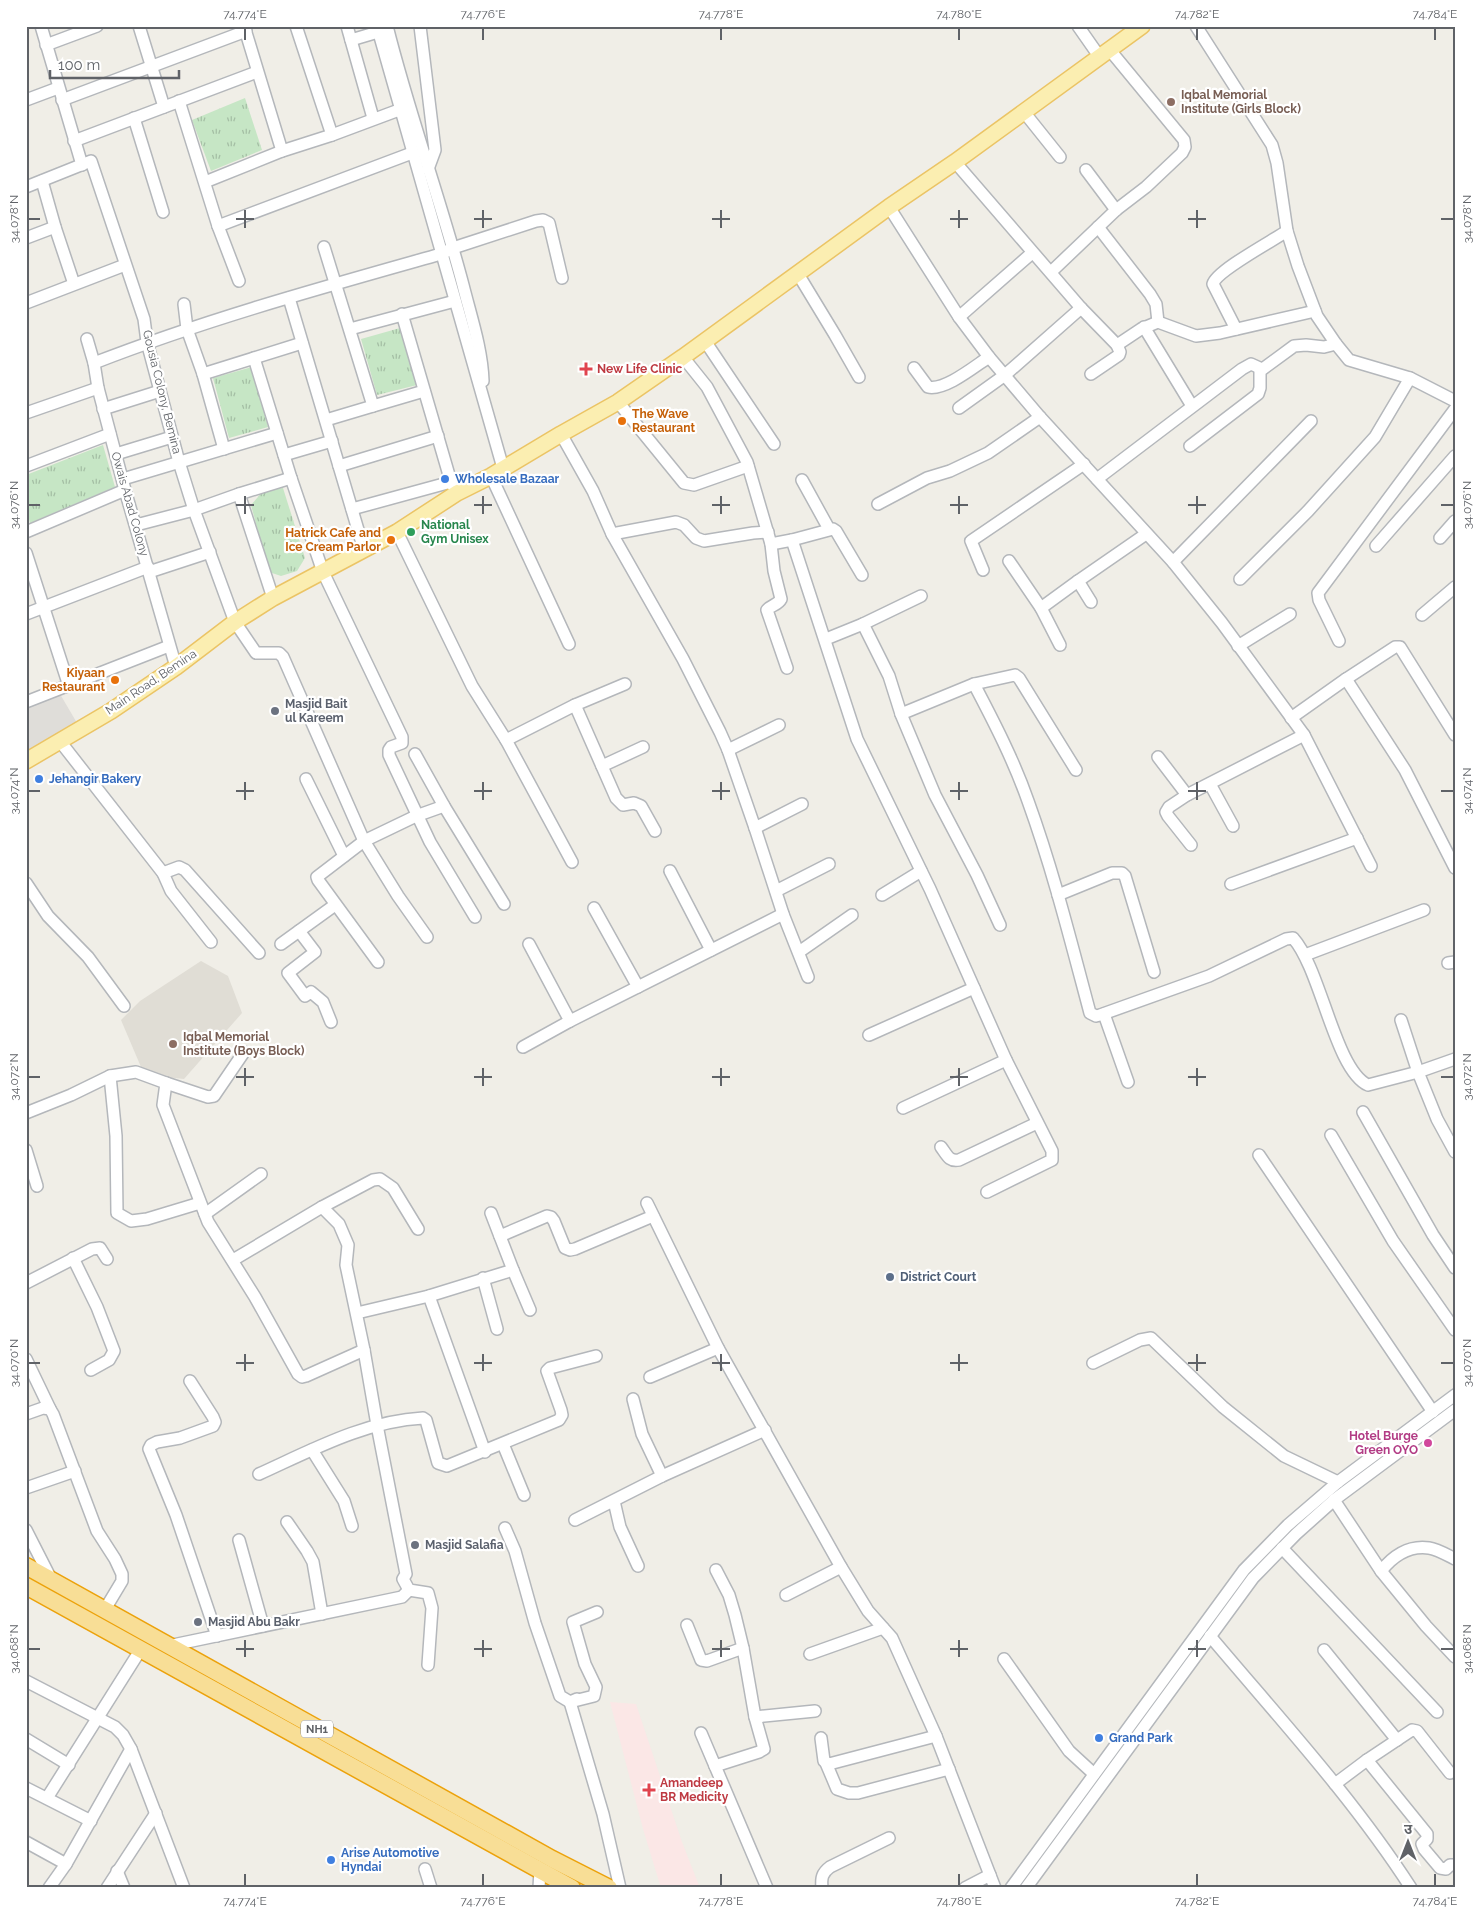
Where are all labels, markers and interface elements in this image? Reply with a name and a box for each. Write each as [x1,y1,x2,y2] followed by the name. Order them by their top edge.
[223,7,267,21] text: 74.774°E
[461,7,505,21] text: 74.776°E
[699,7,743,21] text: 74.778°E
[936,7,982,21] text: 74.780°E
[1175,7,1219,21] text: 74.782°E
[1413,7,1457,21] text: 74.784°E
[50,48,179,80] scale bar
[58,56,100,74] text: 100 m
[1181,88,1301,116] place label: Iqbal Memorial Institute (Girls Block)
[1165,96,1177,108] marker: Iqbal Memorial Institute (Girls Block)
[7,195,21,243] text: 34.078°N
[1460,195,1474,243] text: 34.078°N
[140,329,184,455] street label: Gousia Colony, Bemina
[579,362,593,376] marker: New Life Clinic
[597,362,683,376] place label: New Life Clinic
[632,407,695,435] place label: The Wave Restaurant
[616,415,628,427] marker: The Wave Restaurant
[108,450,152,558] street label: Owais Abad Colony
[455,472,560,486] place label: Wholesale Bazaar
[439,473,451,485] marker: Wholesale Bazaar
[7,481,21,529] text: 34.076°N
[1460,481,1474,529] text: 34.076°N
[421,518,489,546] place label: National Gym Unisex
[285,526,381,554] place label: Hatrick Cafe and Ice Cream Parlor
[405,526,417,538] marker: National Gym Unisex
[385,534,397,546] marker: Hatrick Cafe and Ice Cream Parlor
[103,646,199,718] street label: Main Road, Bemina
[42,666,105,694] place label: Kiyaan Restaurant
[109,674,121,686] marker: Kiyaan Restaurant
[285,697,348,725] place label: Masjid Bait ul Kareem
[269,705,281,717] marker: Masjid Bait ul Kareem
[7,767,21,815] text: 34.074°N
[1460,767,1474,815] text: 34.074°N
[49,772,142,786] place label: Jehangir Bakery
[33,773,45,785] marker: Jehangir Bakery
[183,1030,305,1058] place label: Iqbal Memorial Institute (Boys Block)
[167,1038,179,1050] marker: Iqbal Memorial Institute (Boys Block)
[7,1053,21,1101] text: 34.072°N
[1460,1053,1474,1101] text: 34.072°N
[900,1270,977,1284] place label: District Court
[884,1271,896,1283] marker: District Court
[7,1339,21,1387] text: 34.070°N
[1460,1339,1474,1387] text: 34.070°N
[1349,1429,1418,1457] place label: Hotel Burge Green OYO
[1422,1437,1434,1449] marker: Hotel Burge Green OYO
[425,1538,504,1552] place label: Masjid Salafia
[409,1539,421,1551] marker: Masjid Salafia
[208,1615,300,1629] place label: Masjid Abu Bakr
[192,1616,204,1628] marker: Masjid Abu Bakr
[7,1624,21,1674] text: 34.068°N
[1460,1624,1474,1674] text: 34.068°N
[301,1720,333,1738] road number: NH1
[1109,1731,1173,1745] place label: Grand Park
[1093,1732,1105,1744] marker: Grand Park
[660,1776,729,1804] place label: Amandeep BR Medicity
[642,1783,656,1797] marker: Amandeep BR Medicity
[1384,1816,1434,1866] north arrow
[1404,1821,1413,1837] text: उ
[341,1846,439,1874] place label: Arise Automotive Hyndai
[325,1854,337,1866] marker: Arise Automotive Hyndai
[223,1894,267,1908] text: 74.774°E
[461,1894,505,1908] text: 74.776°E
[699,1894,743,1908] text: 74.778°E
[936,1894,982,1908] text: 74.780°E
[1175,1894,1219,1908] text: 74.782°E
[1413,1894,1457,1908] text: 74.784°E

